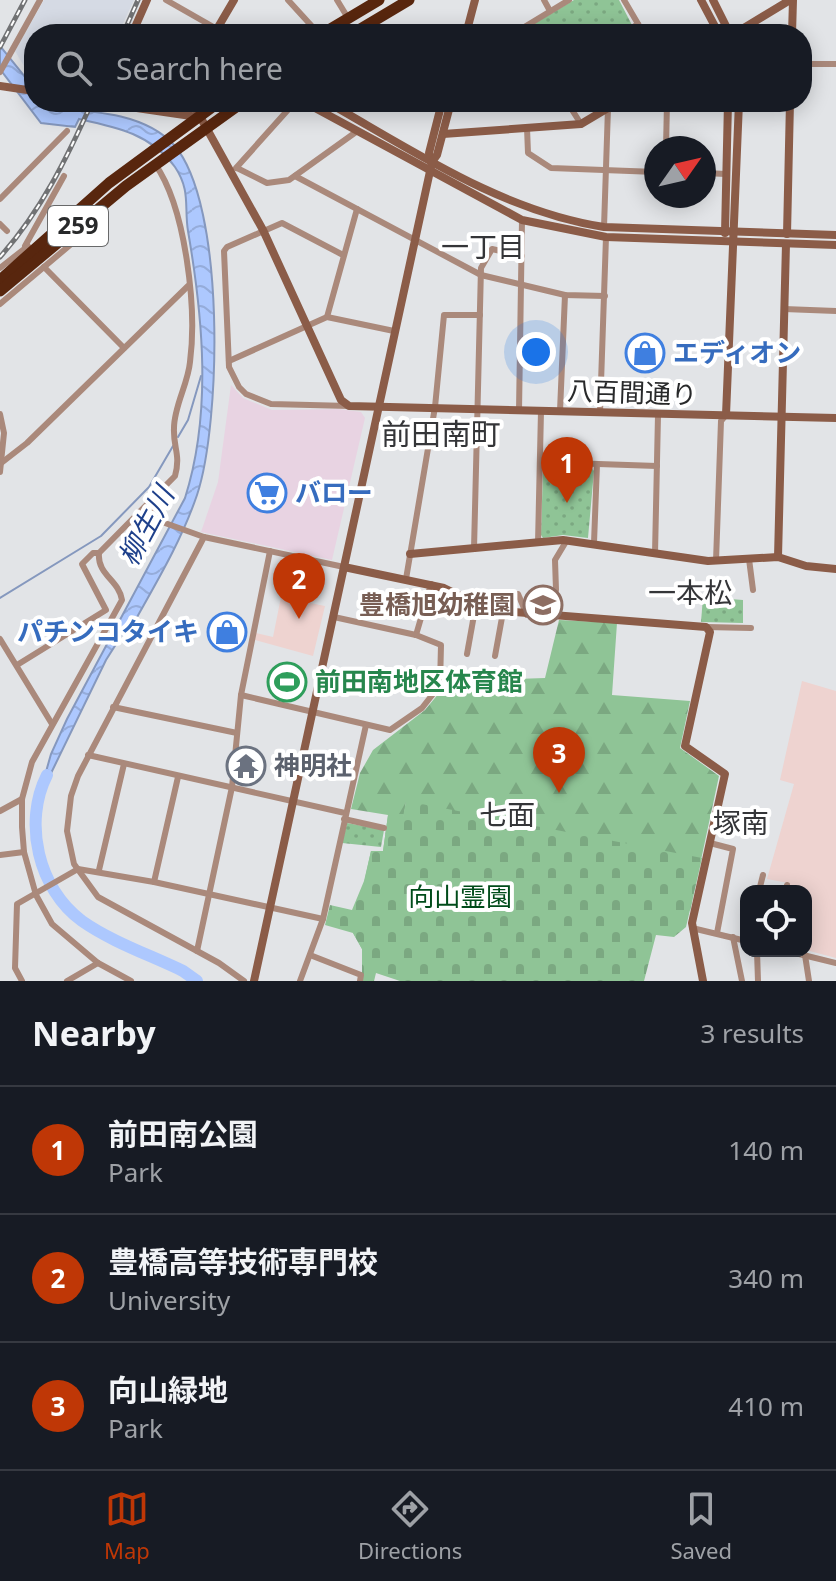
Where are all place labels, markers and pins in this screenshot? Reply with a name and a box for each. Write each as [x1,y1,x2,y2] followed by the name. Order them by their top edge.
[624,332,666,374] shop icon: エディオン
[673,334,801,370] place label: エディオン
[541,437,593,503] pin: 1
[246,472,288,514] supermarket icon: バロー
[295,474,373,510] place label: バロー
[273,553,325,619] pin: 2
[522,584,564,626] school or university icon: 豊橋旭幼稚園
[359,586,515,622] place label: 豊橋旭幼稚園
[206,611,248,653] shop icon: パチンコタイキ
[17,613,199,649] place label: パチンコタイキ
[266,661,308,703] sports icon: 前田南地区体育館
[315,663,523,699] place label: 前田南地区体育館
[533,727,585,793] pin: 3
[225,745,267,787] temple icon: 神明社
[274,747,352,783] place label: 神明社

